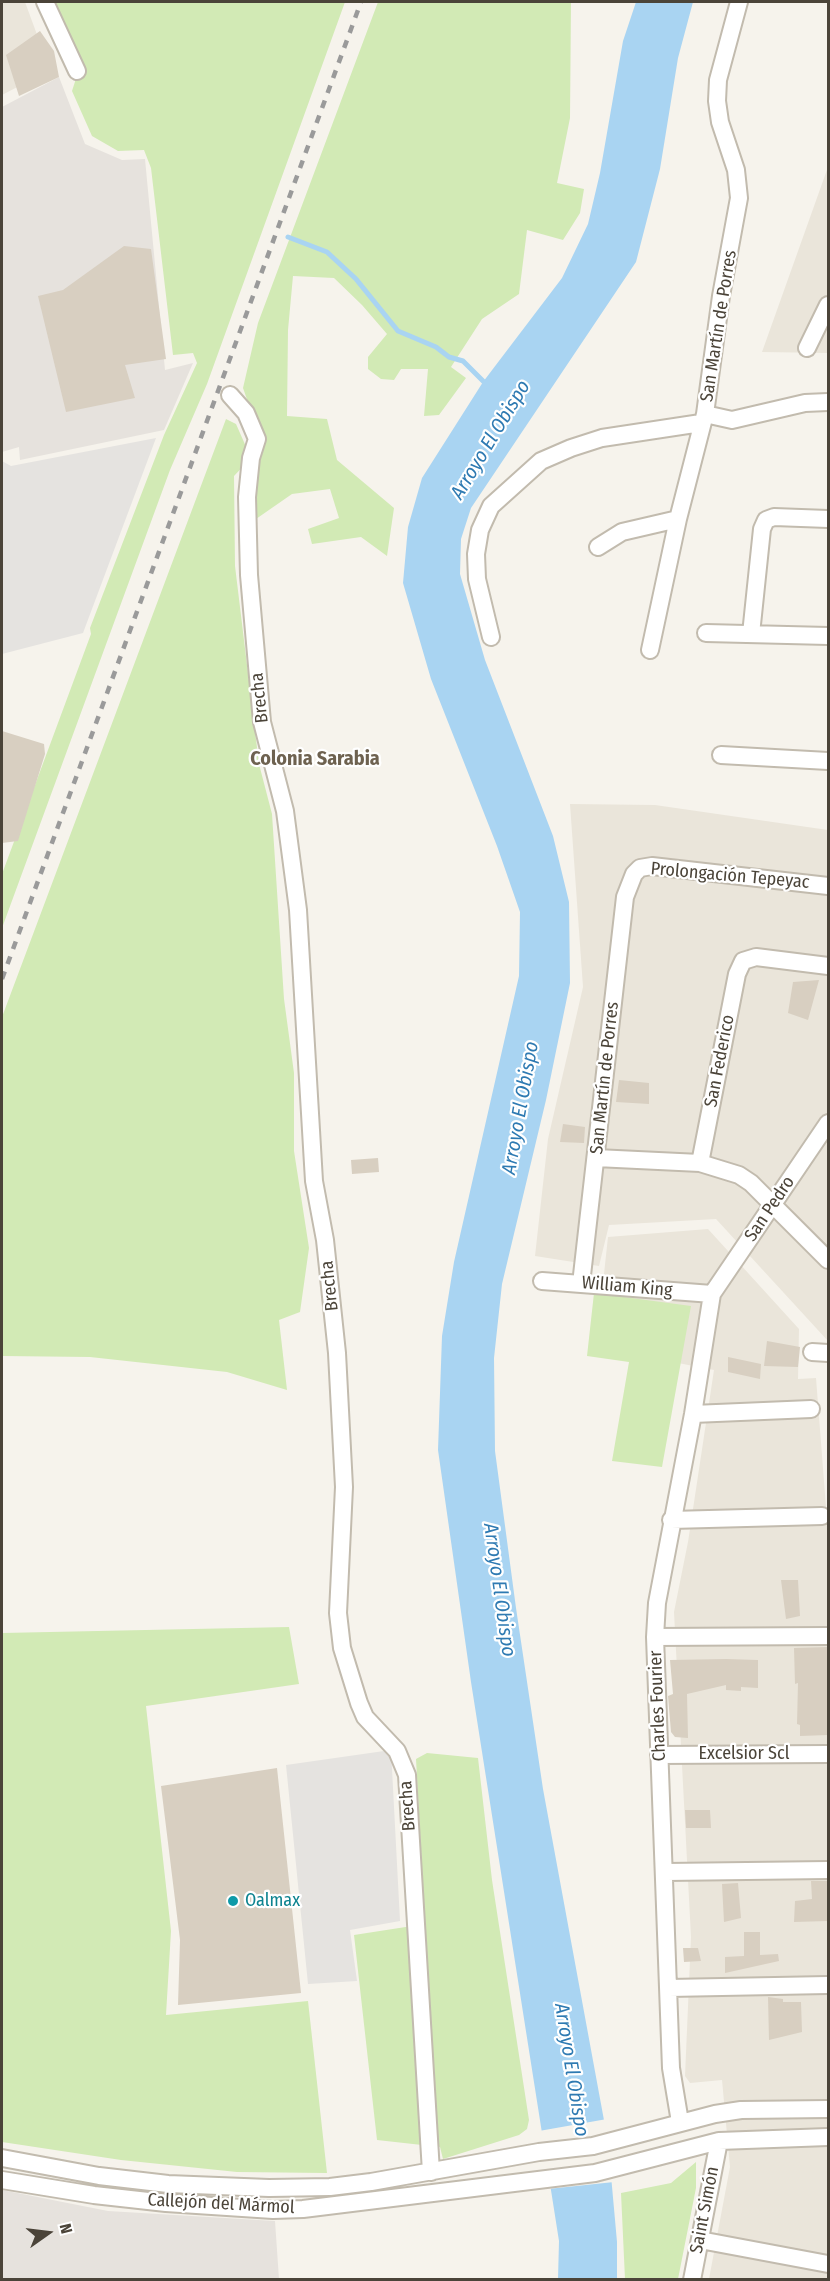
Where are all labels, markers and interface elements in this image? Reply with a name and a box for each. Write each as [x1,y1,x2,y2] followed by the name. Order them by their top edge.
[696,249,742,403] street label: San Martín de Porres
[446,376,536,504] water label: Arroyo El Obispo
[247,672,273,724] street label: Brecha
[250,747,380,771] district label: Colonia Sarabia
[650,858,810,894] street label: Prolongación Tepeyac
[586,1001,624,1155] street label: San Martín de Porres
[700,1013,740,1109] street label: San Federico
[497,1040,545,1176] water label: Arroyo El Obispo
[740,1172,800,1246] street label: San Pedro
[317,1260,343,1312] street label: Brecha
[581,1272,673,1302] street label: William King
[478,1522,520,1658] water label: Arroyo El Obispo
[645,1650,671,1762] street label: Charles Fourier
[699,1743,789,1765] street label: Excelsior Scl
[395,1780,421,1832] street label: Brecha
[245,1890,300,1912] place label: Oalmax
[226,1894,240,1908] marker: Oalmax
[549,2002,593,2138] water label: Arroyo El Obispo
[686,2165,724,2255] street label: Saint Simón
[147,2189,295,2219] street label: Callejón del Mármol
[18,2203,78,2263] north arrow
[56,2222,76,2235] text: N

